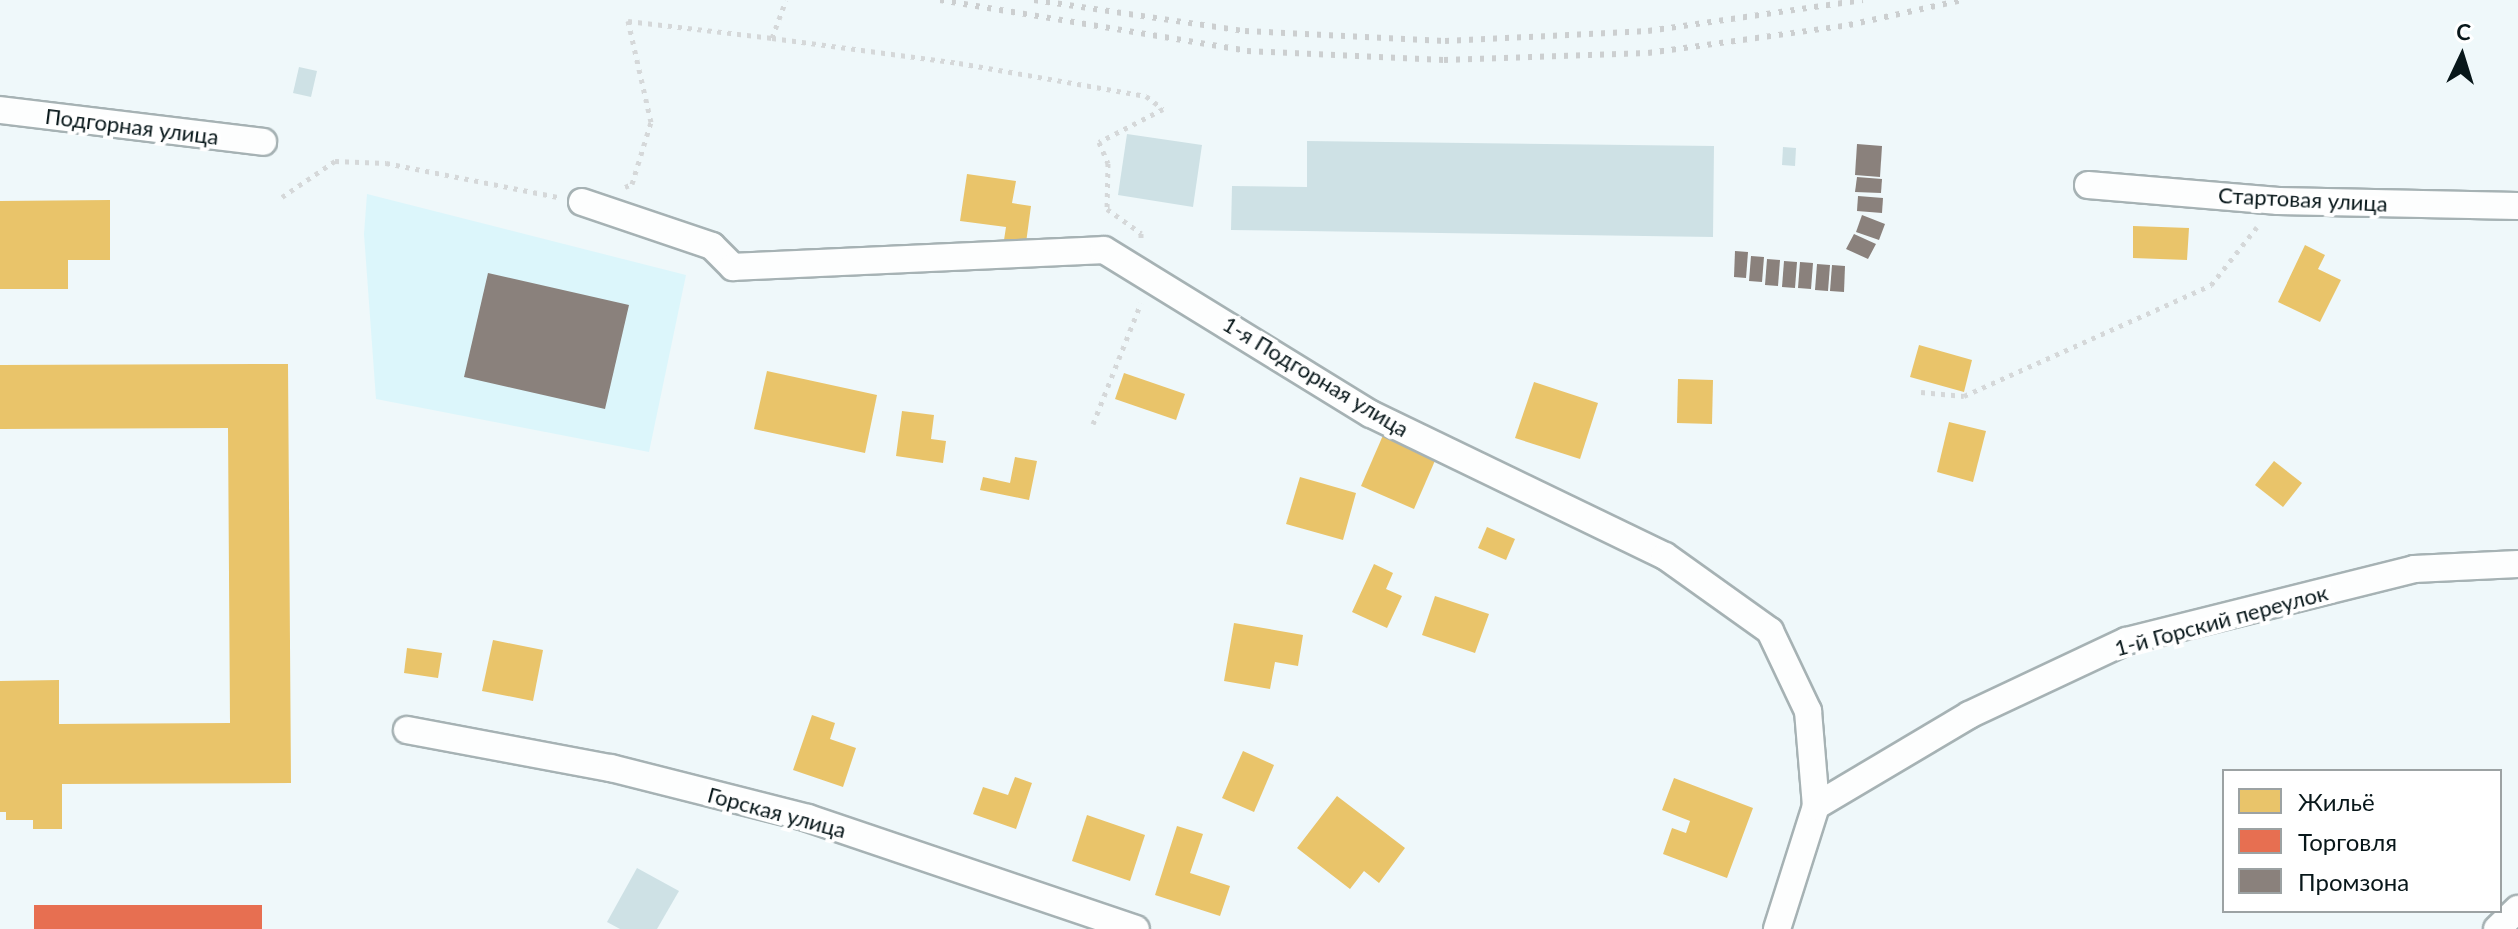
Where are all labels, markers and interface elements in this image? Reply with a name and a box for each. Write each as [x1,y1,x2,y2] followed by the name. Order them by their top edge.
[2422,16,2502,96] north arrow
[2456,18,2472,46] text: С
[44,102,220,150] street label: Подгорная улица
[2218,181,2388,217] street label: Стартовая улица
[1218,310,1414,442] street label: 1-я Подгорная улица
[2112,579,2330,661] street label: 1-й Горский переулок
[2222,769,2502,913] legend
[705,781,849,843] street label: Горская улица
[2298,787,2375,816] text: Жильё
[2298,827,2397,856] text: Торговля
[2298,867,2409,896] text: Промзона

